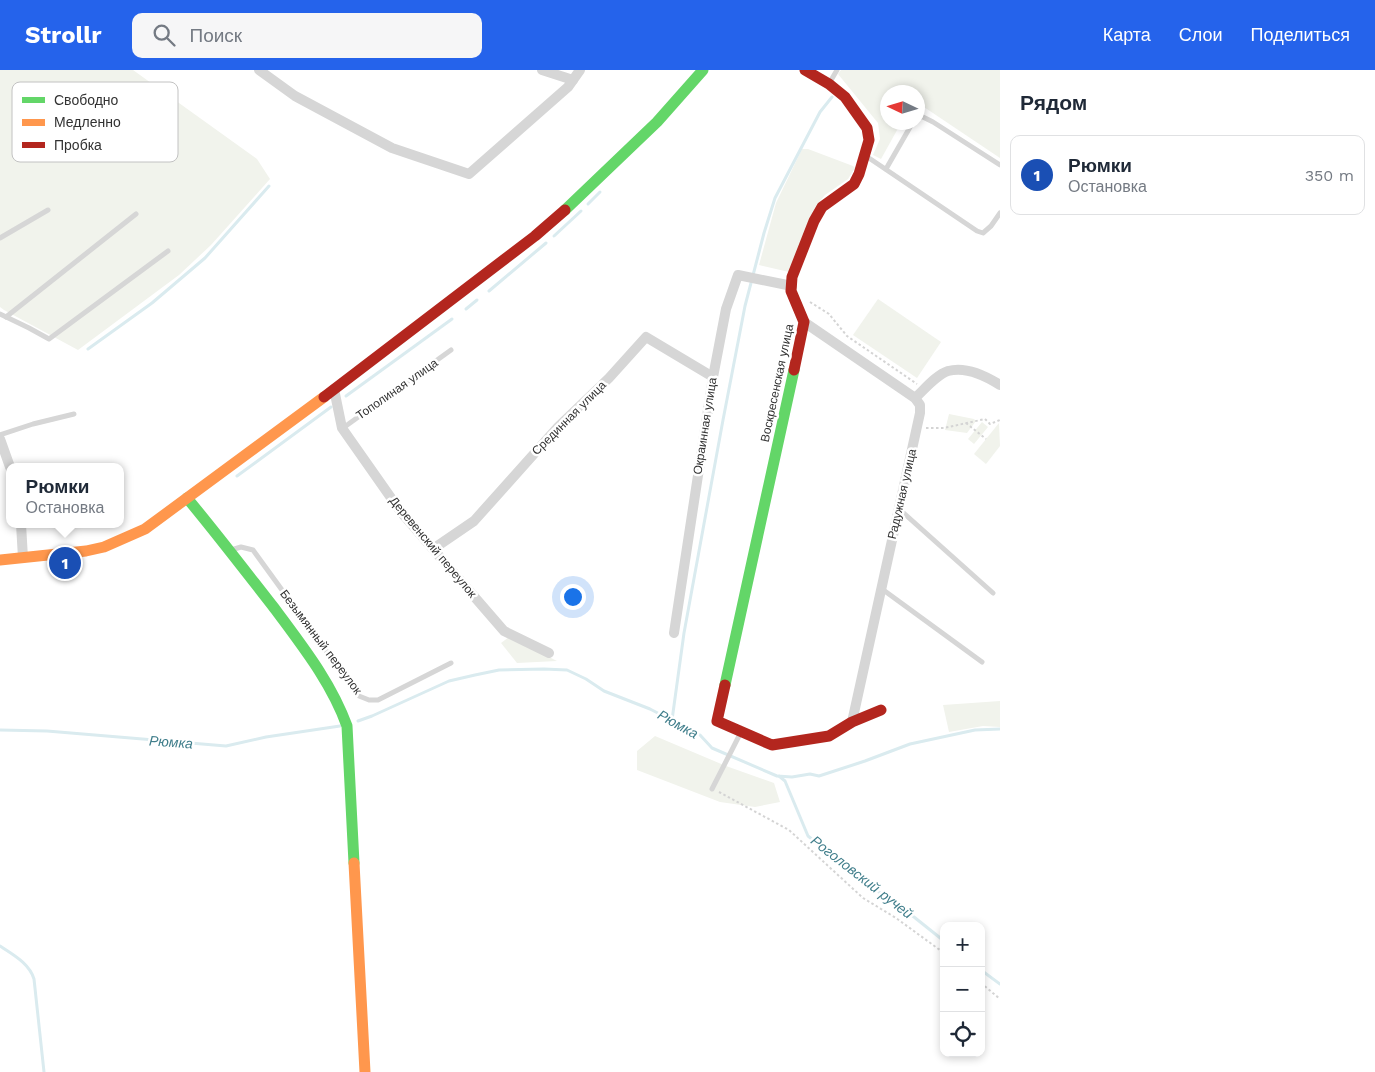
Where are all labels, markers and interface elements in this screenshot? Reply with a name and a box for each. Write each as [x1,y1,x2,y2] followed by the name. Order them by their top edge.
[132,13,482,58] search box
[25,21,102,49] text: Strollr
[150,21,178,49] icon: search
[190,24,242,47] text: Поиск
[1103,24,1151,45] text: Карта
[1179,24,1223,45] text: Слои
[1251,24,1350,45] text: Поделиться
[12,82,178,162] legend
[880,85,925,130] north arrow
[1020,90,1087,115] text: Рядом
[54,92,119,108] text: Свободно
[54,114,121,130] text: Медленно
[54,137,102,153] text: Пробка
[1068,154,1132,177] text: Рюмки
[1034,166,1040,185] text: 1
[1305,166,1354,185] text: 350 m
[1068,177,1147,196] text: Остановка
[758,322,796,443] street label: Воскресенская улица
[353,355,441,422] street label: Тополиная улица
[690,376,720,476] street label: Окраинная улица
[529,378,609,458] street label: Срединная улица
[885,447,919,541] street label: Радужная улица
[6,463,124,528] popup
[26,475,89,498] text: Рюмки
[387,494,480,601] street label: Деревенский переулок
[26,498,104,517] text: Остановка
[49,544,81,582] pin: 1
[560,584,586,610] your location
[277,587,365,698] street label: Безымянный переулок
[655,706,701,742] water label: Рюмка
[149,732,194,752] water label: Рюмка
[808,832,916,922] water label: Роголовский ручей
[940,922,985,1057] map controls
[940,922,985,967] button: +
[940,967,985,1012] button: −
[940,1012,985,1057] button: locate

